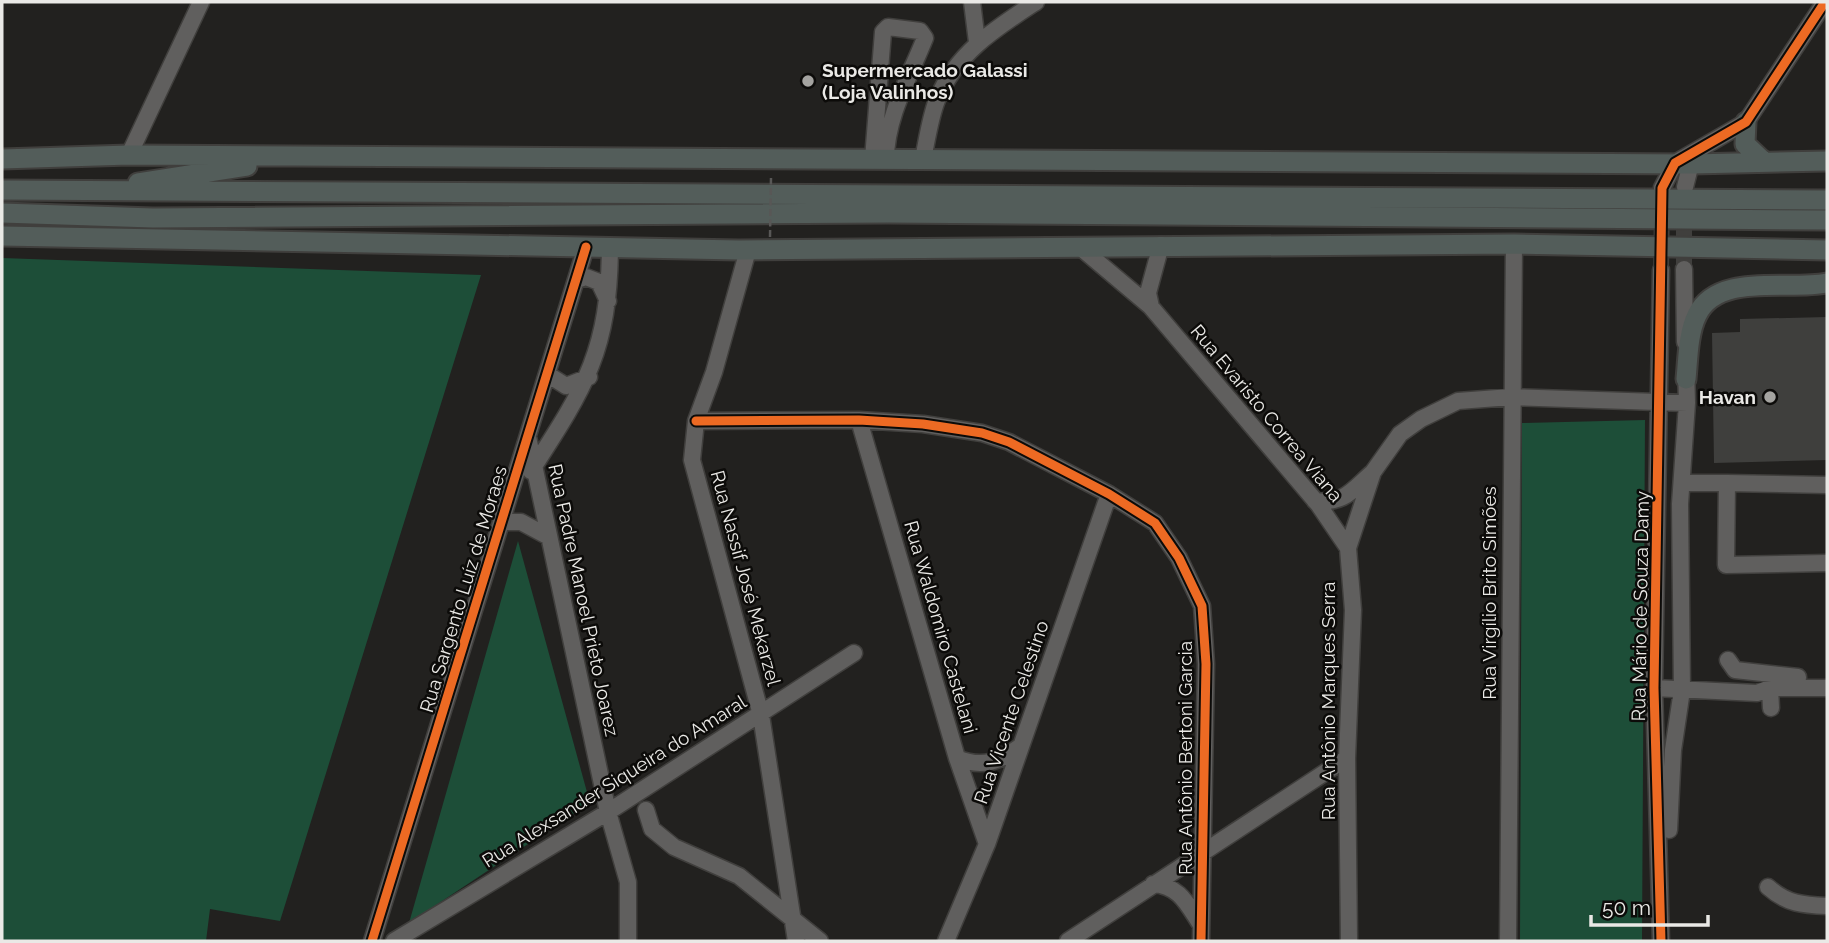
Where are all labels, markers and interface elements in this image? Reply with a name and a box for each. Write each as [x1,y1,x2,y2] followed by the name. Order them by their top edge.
[822,59,1028,103] place label: Supermercado Galassi (Loja Valinhos)
[800,73,816,89] marker: Supermercado Galassi (Loja Valinhos)
[1186,320,1348,506] street label: Rua Evaristo Correa Viana
[1699,386,1756,408] place label: Havan
[1762,389,1778,405] marker: Havan
[544,462,624,738] street label: Rua Padre Manoel Prieto Joarez
[415,463,511,715] street label: Rua Sargento Luíz de Moraes
[707,468,786,689] street label: Rua Nassif José Mekarzel
[1478,486,1500,700] street label: Rua Virgílio Brito Simões
[1627,491,1653,721] street label: Rua Mário de Souza Damy
[900,518,982,736] street label: Rua Waldomiro Castelani
[1317,582,1339,820] street label: Rua Antônio Marques Serra
[969,617,1053,807] street label: Rua Vicente Celestino
[1174,641,1196,875] street label: Rua Antônio Bertoni Garcia
[478,690,751,872] street label: Rua Alexsander Siqueira do Amaral
[1591,884,1708,928] scale bar
[1602,895,1651,920] text: 50 m

